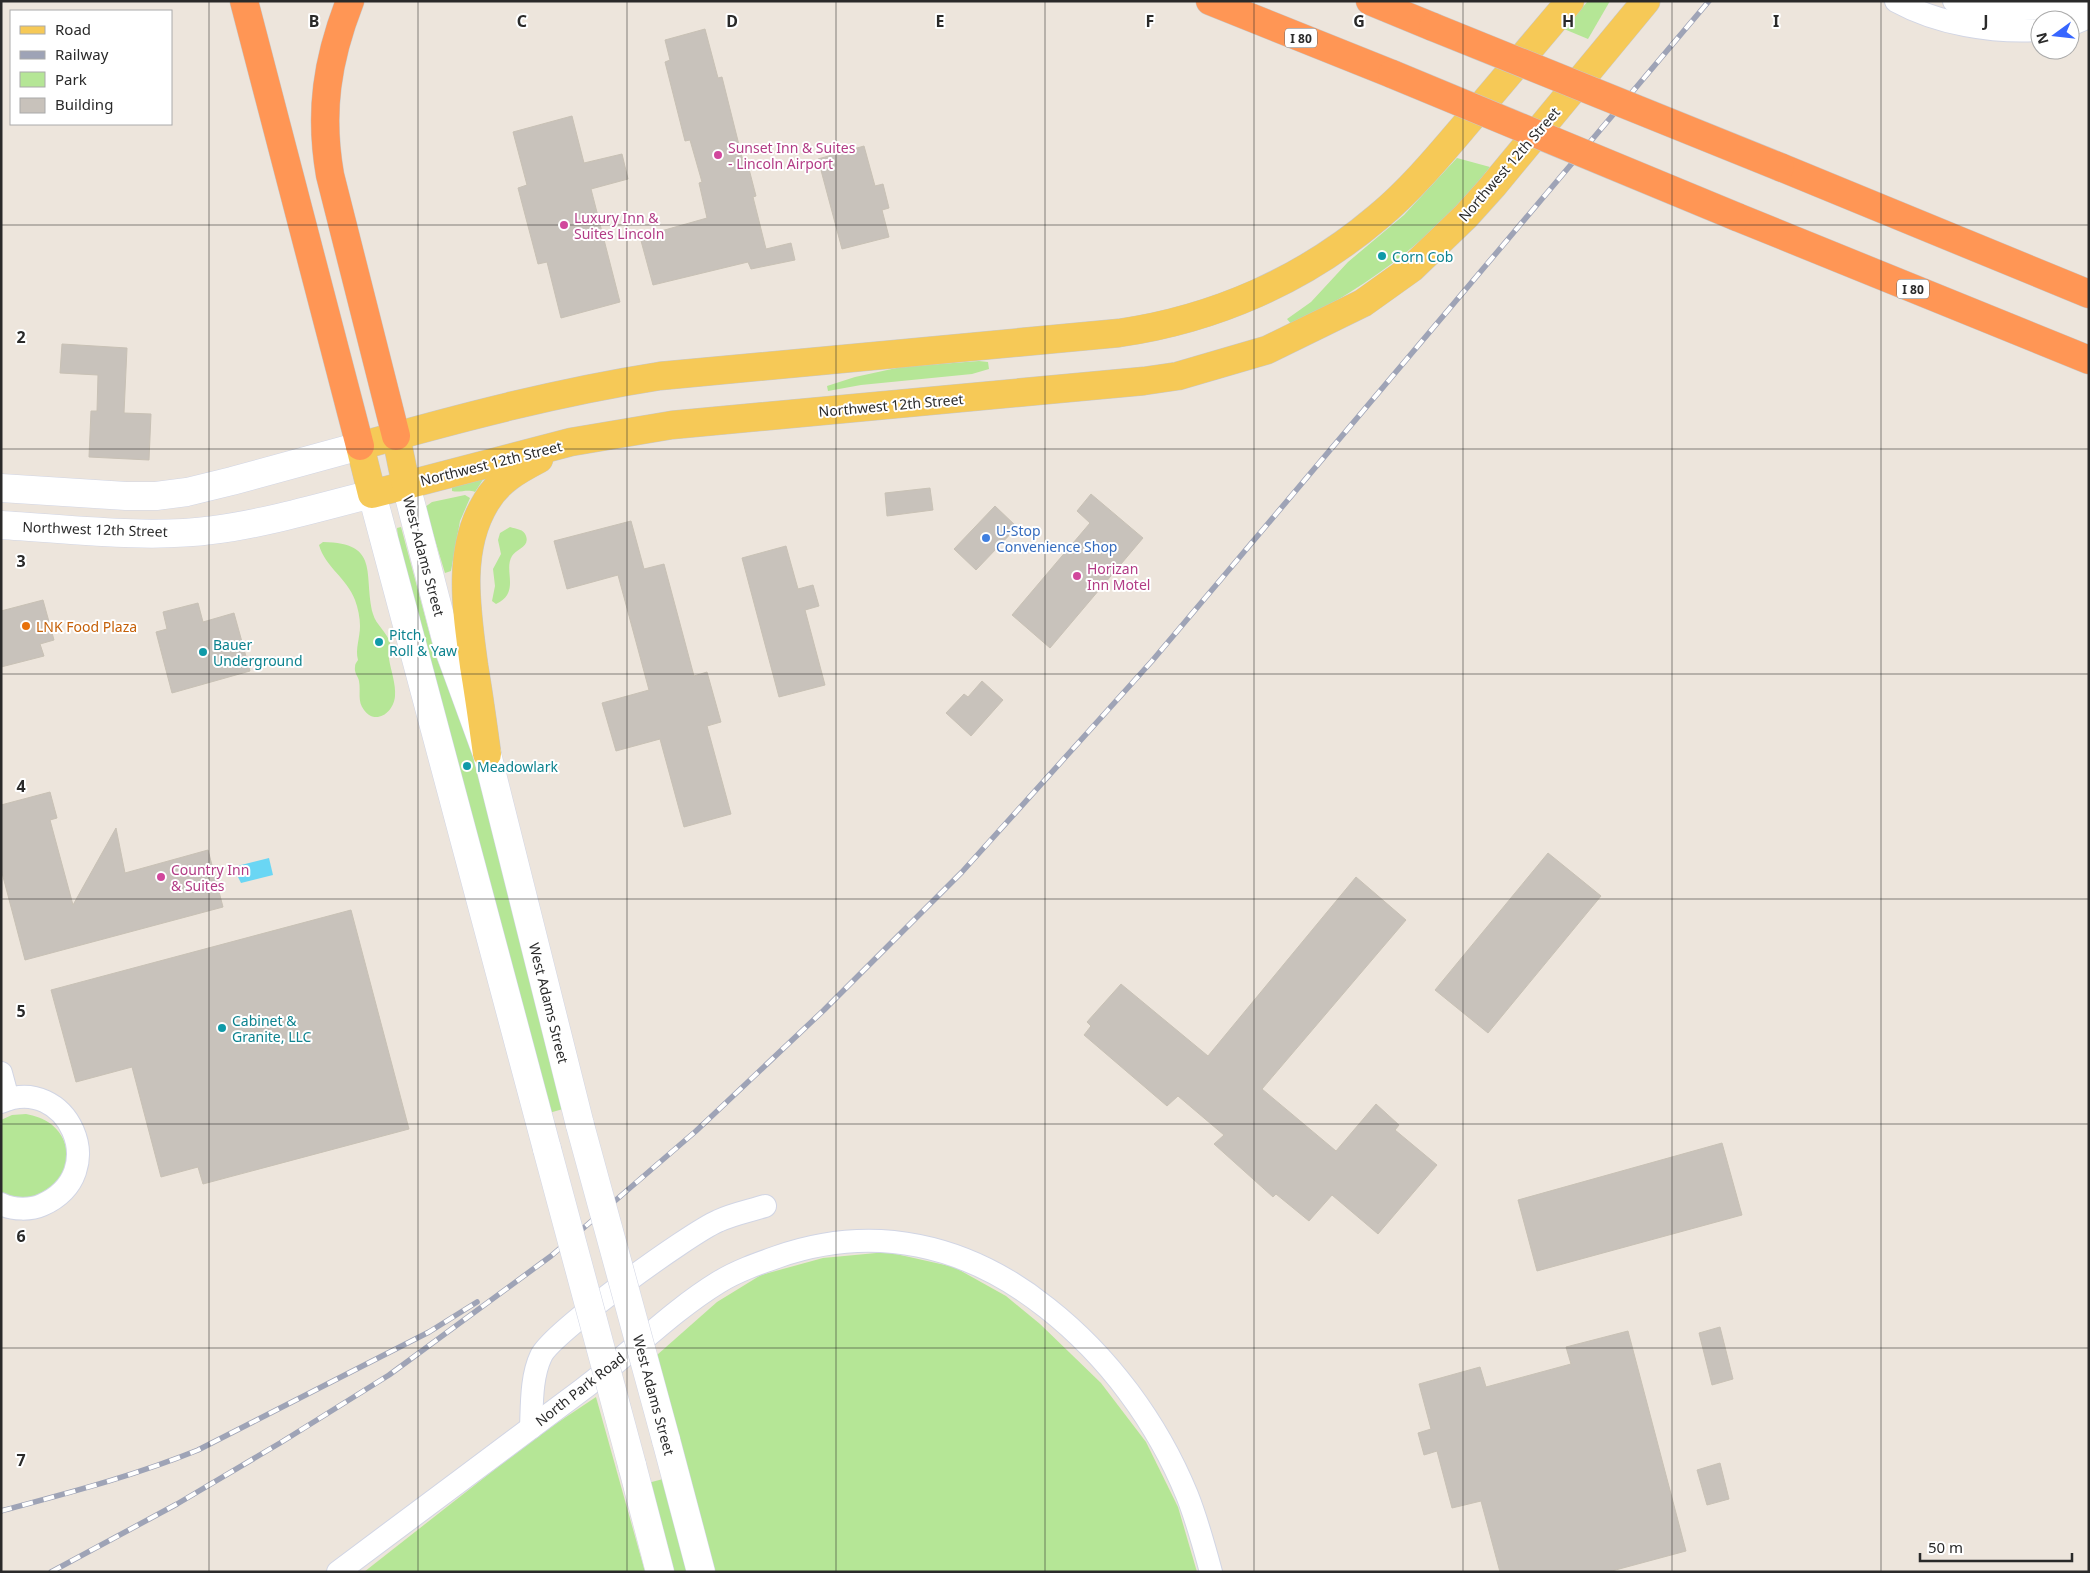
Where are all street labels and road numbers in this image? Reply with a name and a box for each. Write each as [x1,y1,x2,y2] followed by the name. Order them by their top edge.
[1285,28,1317,48] road number: I 80
[1454,103,1564,225] street label: Northwest 12th Street
[1897,280,1929,298] road number: I 80
[818,389,964,421] street label: Northwest 12th Street
[418,436,564,490] street label: Northwest 12th Street
[399,494,449,618] street label: West Adams Street
[22,517,168,541] street label: Northwest 12th Street
[525,941,573,1065] street label: West Adams Street
[629,1333,679,1457] street label: West Adams Street
[531,1348,629,1430] street label: North Park Road

